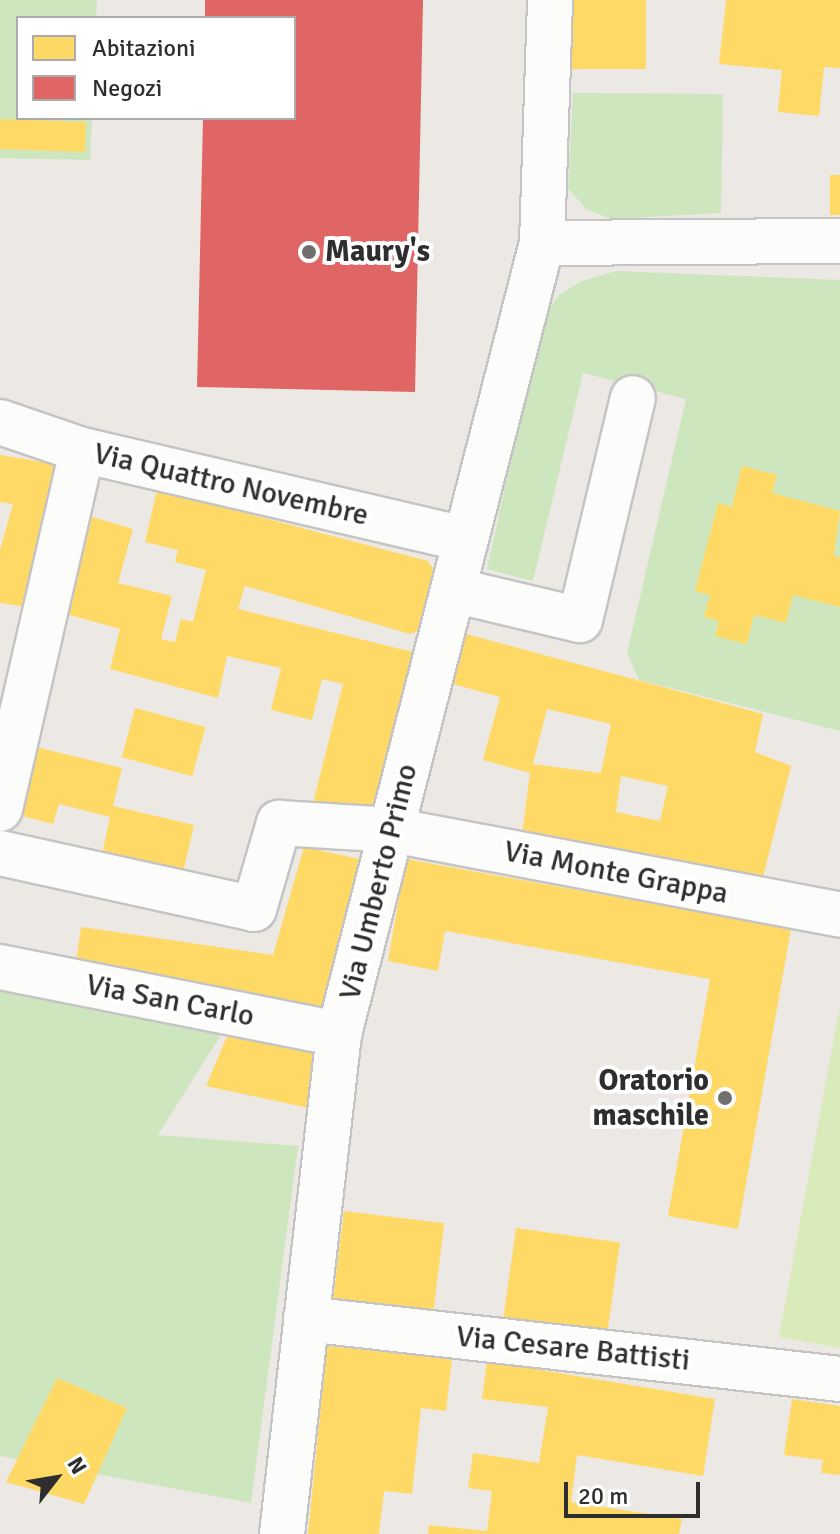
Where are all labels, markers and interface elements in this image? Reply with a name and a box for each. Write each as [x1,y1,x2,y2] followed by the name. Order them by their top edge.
[16,16,296,120] legend
[92,33,196,63] text: Abitazioni
[92,73,162,103] text: Negozi
[325,234,430,270] place label: Maury's
[300,243,318,261] marker: Maury's
[90,436,372,534] street label: Via Quattro Novembre
[332,760,426,1004] street label: Via Umberto Primo
[501,834,731,912] street label: Via Monte Grappa
[83,967,257,1035] street label: Via San Carlo
[593,1063,709,1134] place label: Oratorio maschile
[716,1089,734,1107] marker: Oratorio maschile
[454,1319,692,1379] street label: Via Cesare Battisti
[16,1438,96,1518] north arrow
[61,1452,93,1479] text: N
[568,1466,704,1516] scale bar
[578,1481,628,1511] text: 20 m

